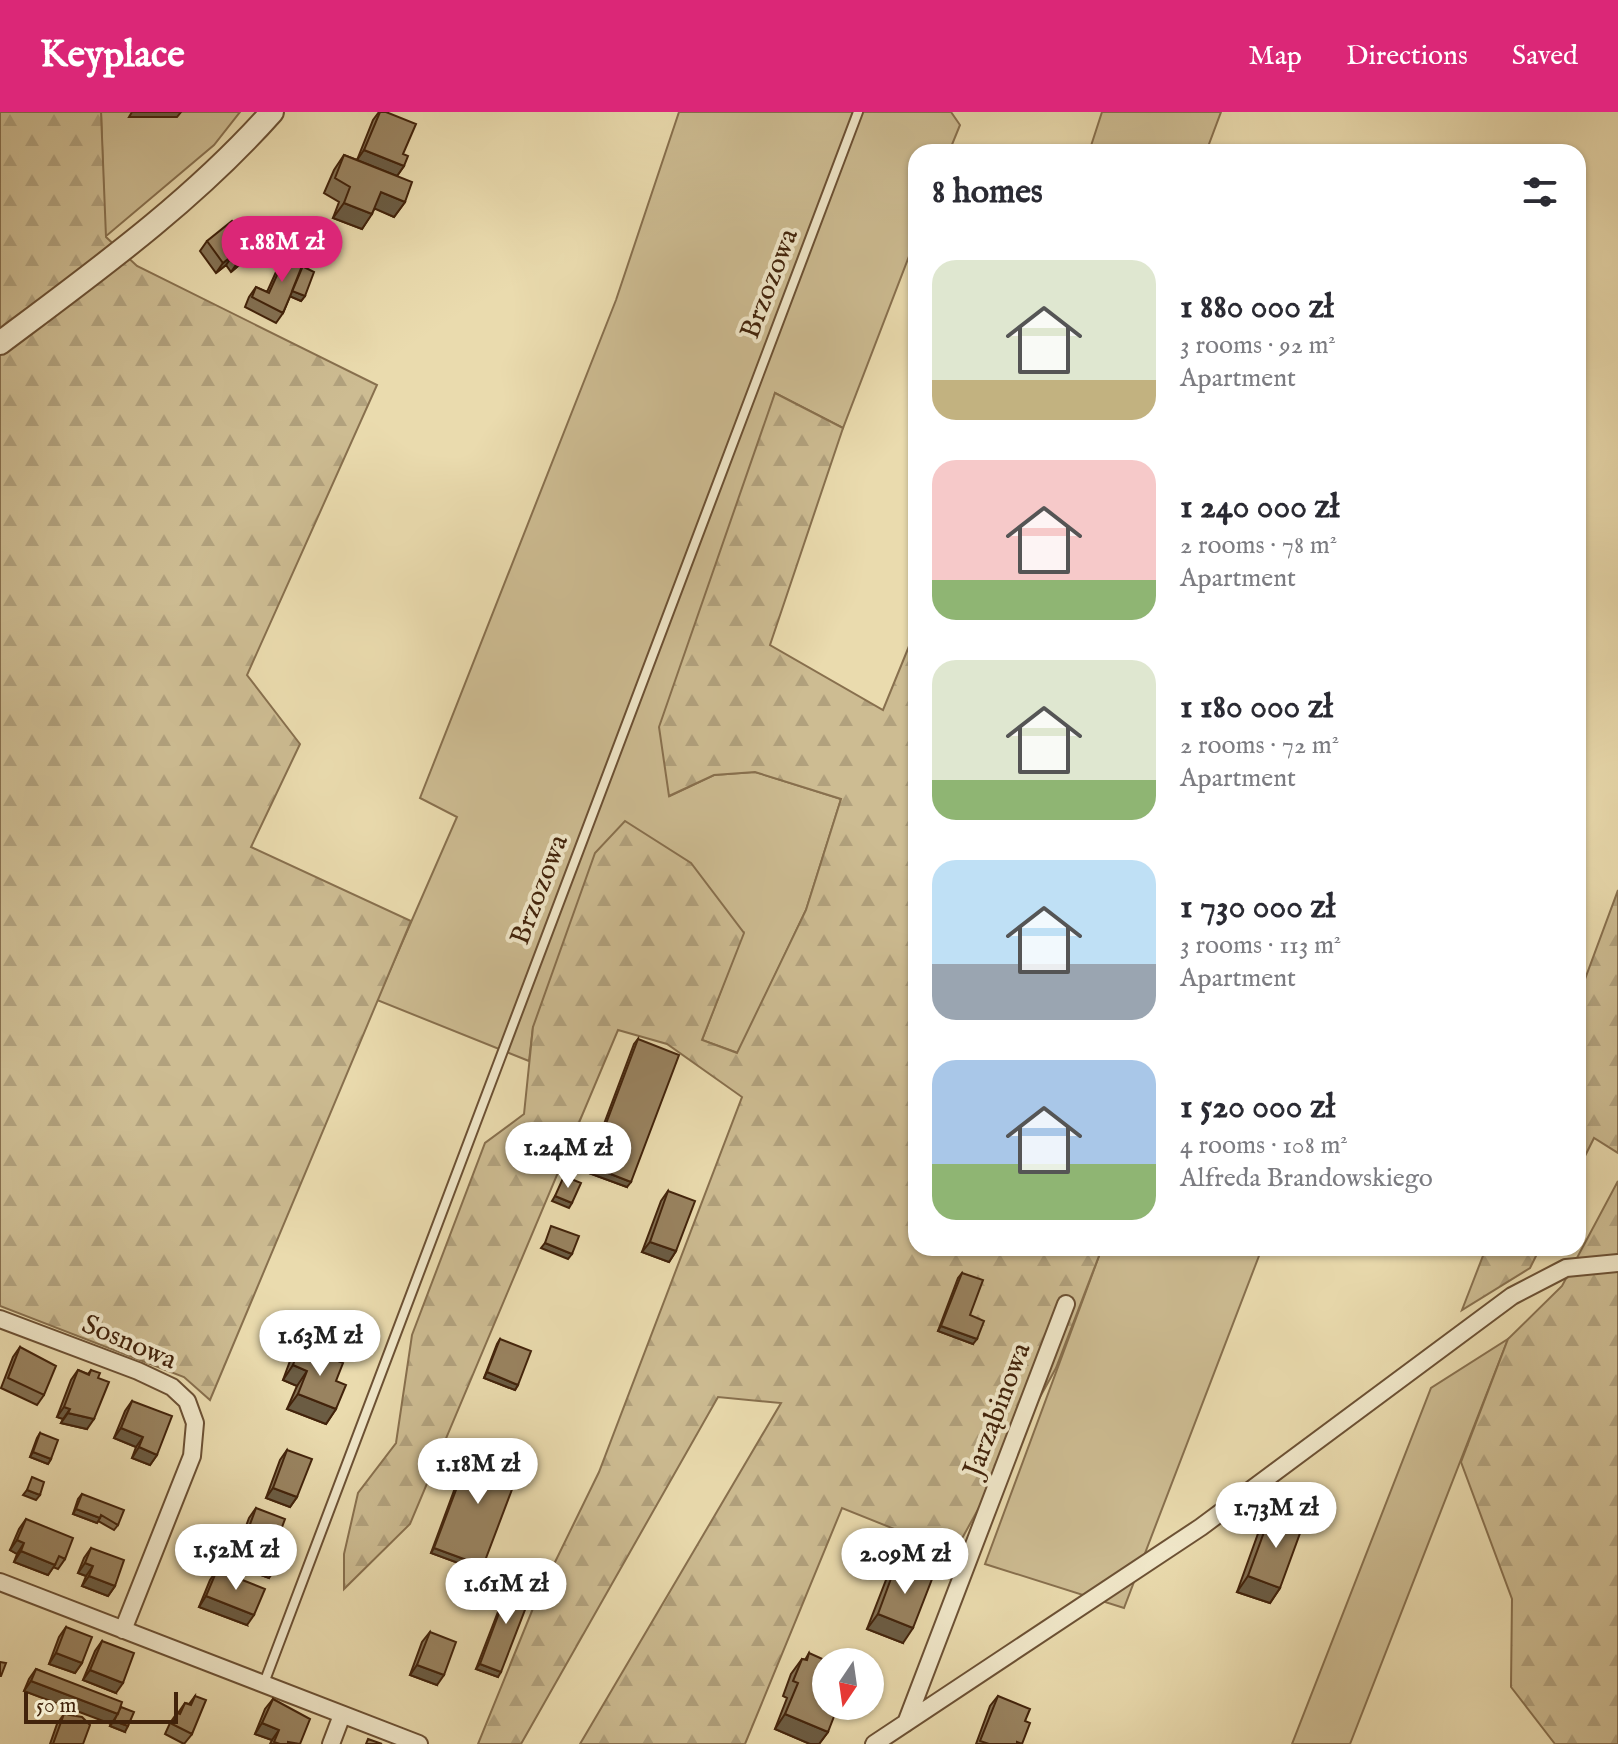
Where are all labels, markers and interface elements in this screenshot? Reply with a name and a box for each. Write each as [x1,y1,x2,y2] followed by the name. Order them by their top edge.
[40,32,185,80] text: Keyplace
[1248,39,1302,74] text: Map
[1346,39,1468,74] text: Directions
[1512,39,1578,74] text: Saved
[1518,170,1562,214] icon: filters
[932,171,1043,214] text: 8 homes
[199,216,365,284] pin: 1.88M zł
[733,223,807,344] street label: Brzozowa
[240,225,324,258] text: 1.88M zł
[1180,286,1333,329] text: 1 880 000 zł
[996,292,1092,388] icon: home
[1180,329,1336,362] text: 3 rooms · 92 m²
[1180,362,1296,395] text: Apartment
[1180,486,1339,529] text: 1 240 000 zł
[996,492,1092,588] icon: home
[1180,529,1337,562] text: 2 rooms · 78 m²
[1180,562,1296,595] text: Apartment
[1180,686,1333,729] text: 1 180 000 zł
[996,692,1092,788] icon: home
[1180,729,1339,762] text: 2 rooms · 72 m²
[1180,762,1296,795] text: Apartment
[503,829,577,950] street label: Brzozowa
[1180,886,1335,929] text: 1 730 000 zł
[996,892,1092,988] icon: home
[1180,929,1341,962] text: 3 rooms · 113 m²
[1180,962,1296,995] text: Apartment
[1180,1086,1335,1129] text: 1 520 000 zł
[996,1092,1092,1188] icon: home
[485,1122,651,1190] pin: 1.24M zł
[1180,1129,1348,1162] text: 4 rooms · 108 m²
[523,1131,613,1164] text: 1.24M zł
[1180,1162,1433,1195] text: Alfreda Brandowskiego
[76,1307,182,1379] street label: Sosnowa
[237,1310,403,1378] pin: 1.63M zł
[277,1319,363,1352] text: 1.63M zł
[955,1337,1040,1485] street label: Jarząbinowa
[395,1438,561,1506] pin: 1.18M zł
[436,1447,520,1480] text: 1.18M zł
[1193,1482,1359,1550] pin: 1.73M zł
[1233,1491,1319,1524] text: 1.73M zł
[153,1524,319,1592] pin: 1.52M zł
[822,1528,988,1596] pin: 2.09M zł
[193,1533,279,1566] text: 1.52M zł
[859,1537,951,1570] text: 2.09M zł
[423,1558,589,1626] pin: 1.61M zł
[463,1567,549,1600] text: 1.61M zł
[812,1648,884,1720] north arrow
[812,1648,884,1720] map controls
[24,1688,178,1724] scale bar
[36,1692,77,1720] text: 50 m

